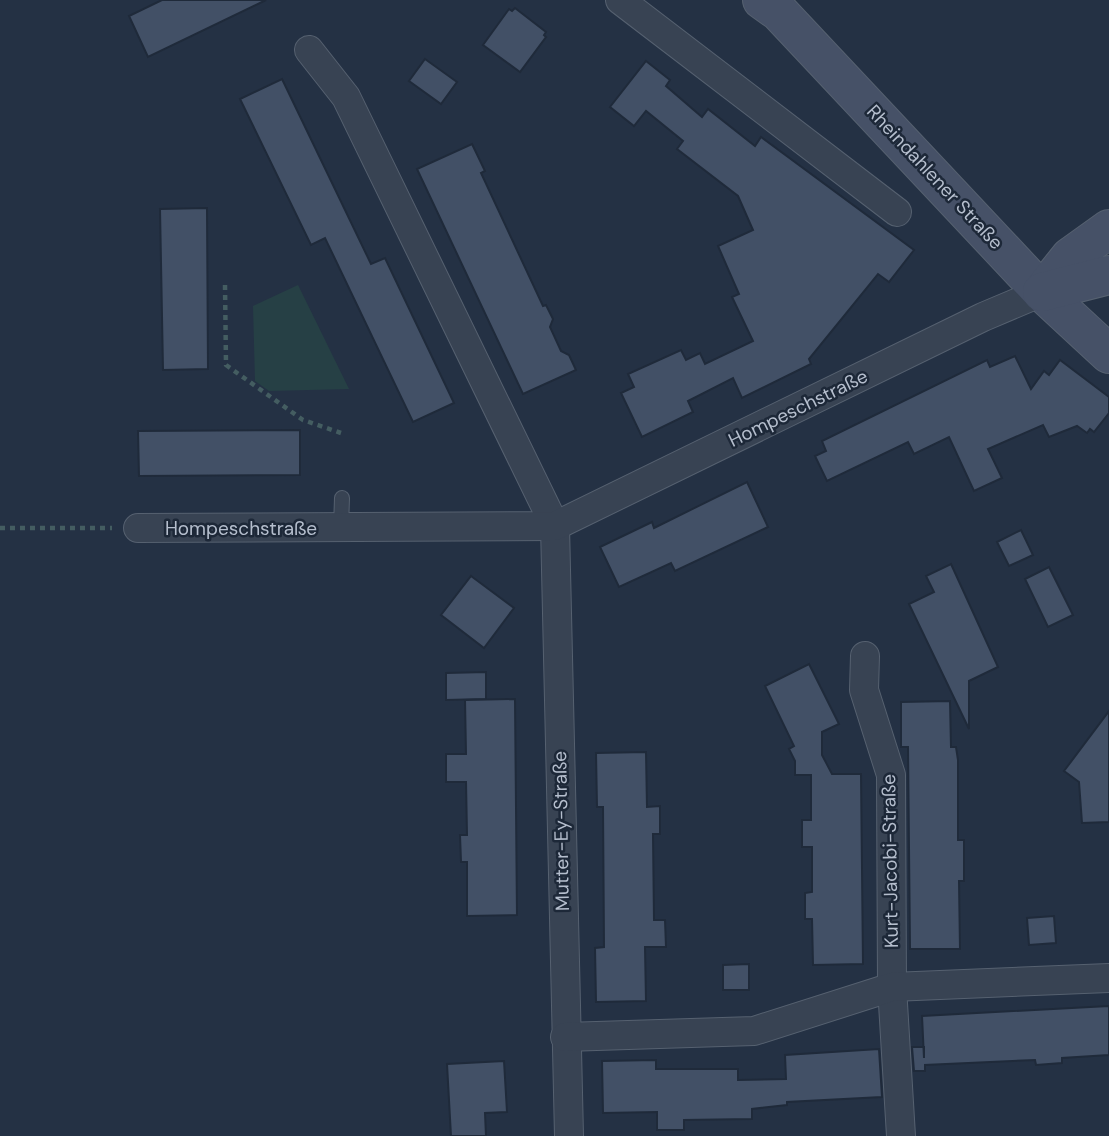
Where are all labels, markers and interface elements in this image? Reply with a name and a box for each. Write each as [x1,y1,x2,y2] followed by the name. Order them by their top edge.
[861,99,1009,255] street label: Rheindahlener Straße
[724,363,872,453] street label: Hompeschstraße
[165,516,317,541] street label: Hompeschstraße
[547,751,575,911] street label: Mutter-Ey-Straße
[876,774,904,948] street label: Kurt-Jacobi-Straße

